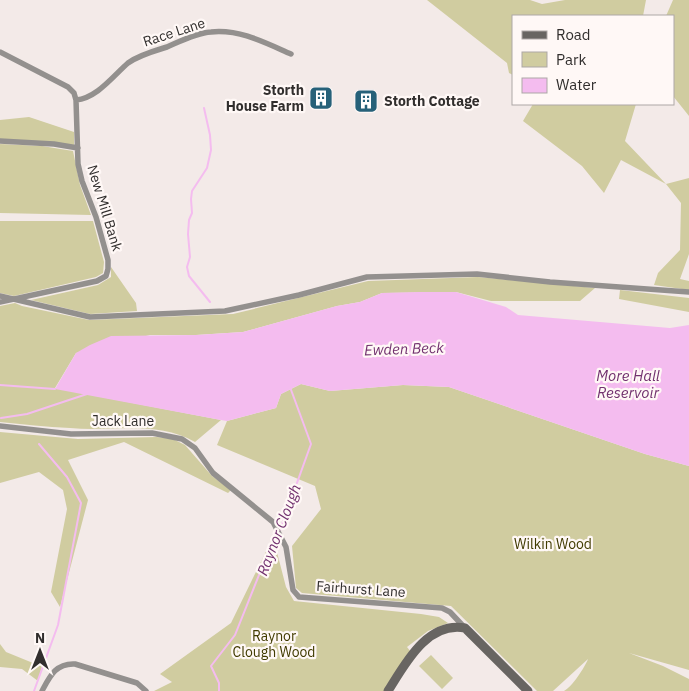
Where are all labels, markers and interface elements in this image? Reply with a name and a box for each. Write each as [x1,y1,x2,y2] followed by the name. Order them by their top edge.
[141,13,208,51] street label: Race Lane
[512,15,674,105] legend
[556,25,591,44] text: Road
[556,50,586,69] text: Park
[556,75,597,94] text: Water
[226,81,304,115] place label: Storth House Farm
[308,85,334,111] building icon: Storth House Farm
[353,88,379,114] building icon: Storth Cottage
[384,92,480,110] place label: Storth Cottage
[83,163,127,254] street label: New Mill Bank
[364,338,444,359] water label: Ewden Beck
[596,366,660,402] water label: More Hall Reservoir
[92,412,155,430] street label: Jack Lane
[252,481,305,578] water label: Raynor Clough
[514,535,592,553] park label: Wilkin Wood
[316,577,407,601] street label: Fairhurst Lane
[15,626,65,676] north arrow
[232,627,316,661] park label: Raynor Clough Wood
[35,629,45,647] text: N

